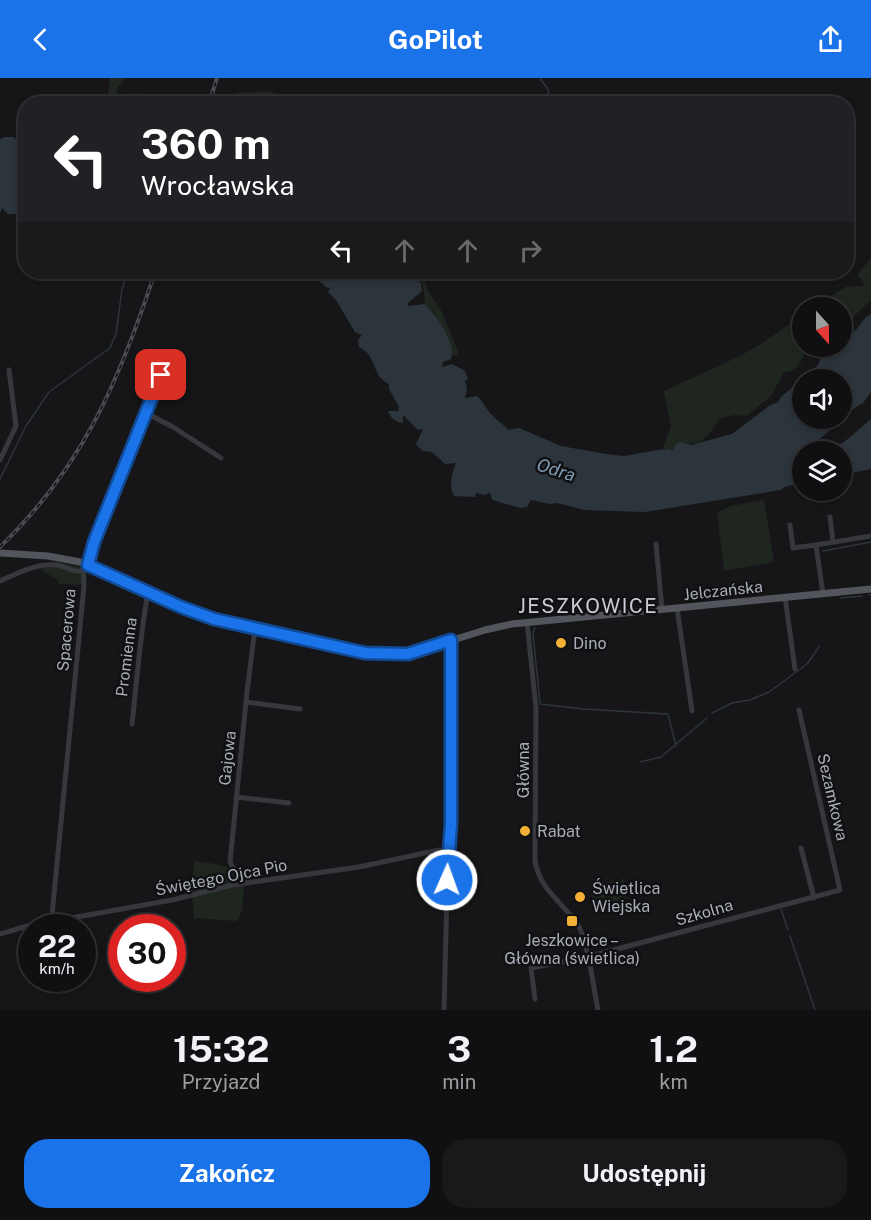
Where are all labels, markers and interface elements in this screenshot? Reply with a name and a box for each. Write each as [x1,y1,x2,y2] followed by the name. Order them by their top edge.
[24,23,57,56] icon: back
[388,23,483,55] text: GoPilot
[814,23,847,56] icon: share
[141,119,271,168] text: 360 m
[42,120,120,198] icon: left
[141,169,294,201] text: Wrocławska
[325,234,358,267] icon: left
[388,234,421,267] icon: ahead
[451,234,484,267] icon: ahead
[514,234,547,267] icon: right
[792,297,852,357] north arrow
[792,297,852,501] map controls
[135,349,186,400] pin
[144,358,177,391] icon: arrive
[792,369,852,429] button: sound
[792,441,852,501] button: layers
[534,453,578,486] water label: Odra
[682,577,764,604] street label: Jelczańska
[53,588,80,672] street label: Spacerowa
[518,594,658,618] district label: JESZKOWICE
[112,616,141,698] street label: Promienna
[573,634,606,653] place label: Dino
[554,636,568,650] marker: Dino
[215,730,240,786] street label: Gajowa
[514,742,533,798] street label: Główna
[813,752,852,842] street label: Sezamkowa
[537,822,581,841] place label: Rabat
[518,824,532,838] marker: Rabat
[415,848,479,912] position arrow
[153,854,289,900] street label: Świętego Ojca Pio
[592,878,660,916] place label: Świetlica Wiejska
[573,890,587,904] marker: Świetlica Wiejska
[673,895,735,930] street label: Szkolna
[108,914,186,992] speed limit sign: 30
[565,914,579,928] marker: Jeszkowice – Główna (świetlica)
[38,928,76,964] text: 22
[504,931,640,968] place label: Jeszkowice – Główna (świetlica)
[39,960,75,977] text: km/h
[173,1028,269,1070] text: 15:32
[447,1028,471,1070] text: 3
[649,1028,698,1070] text: 1.2
[182,1070,260,1094] text: Przyjazd
[442,1070,476,1094] text: min
[659,1070,688,1094] text: km
[24,1139,430,1208] button: Zakończ
[442,1139,847,1208] button: Udostępnij

